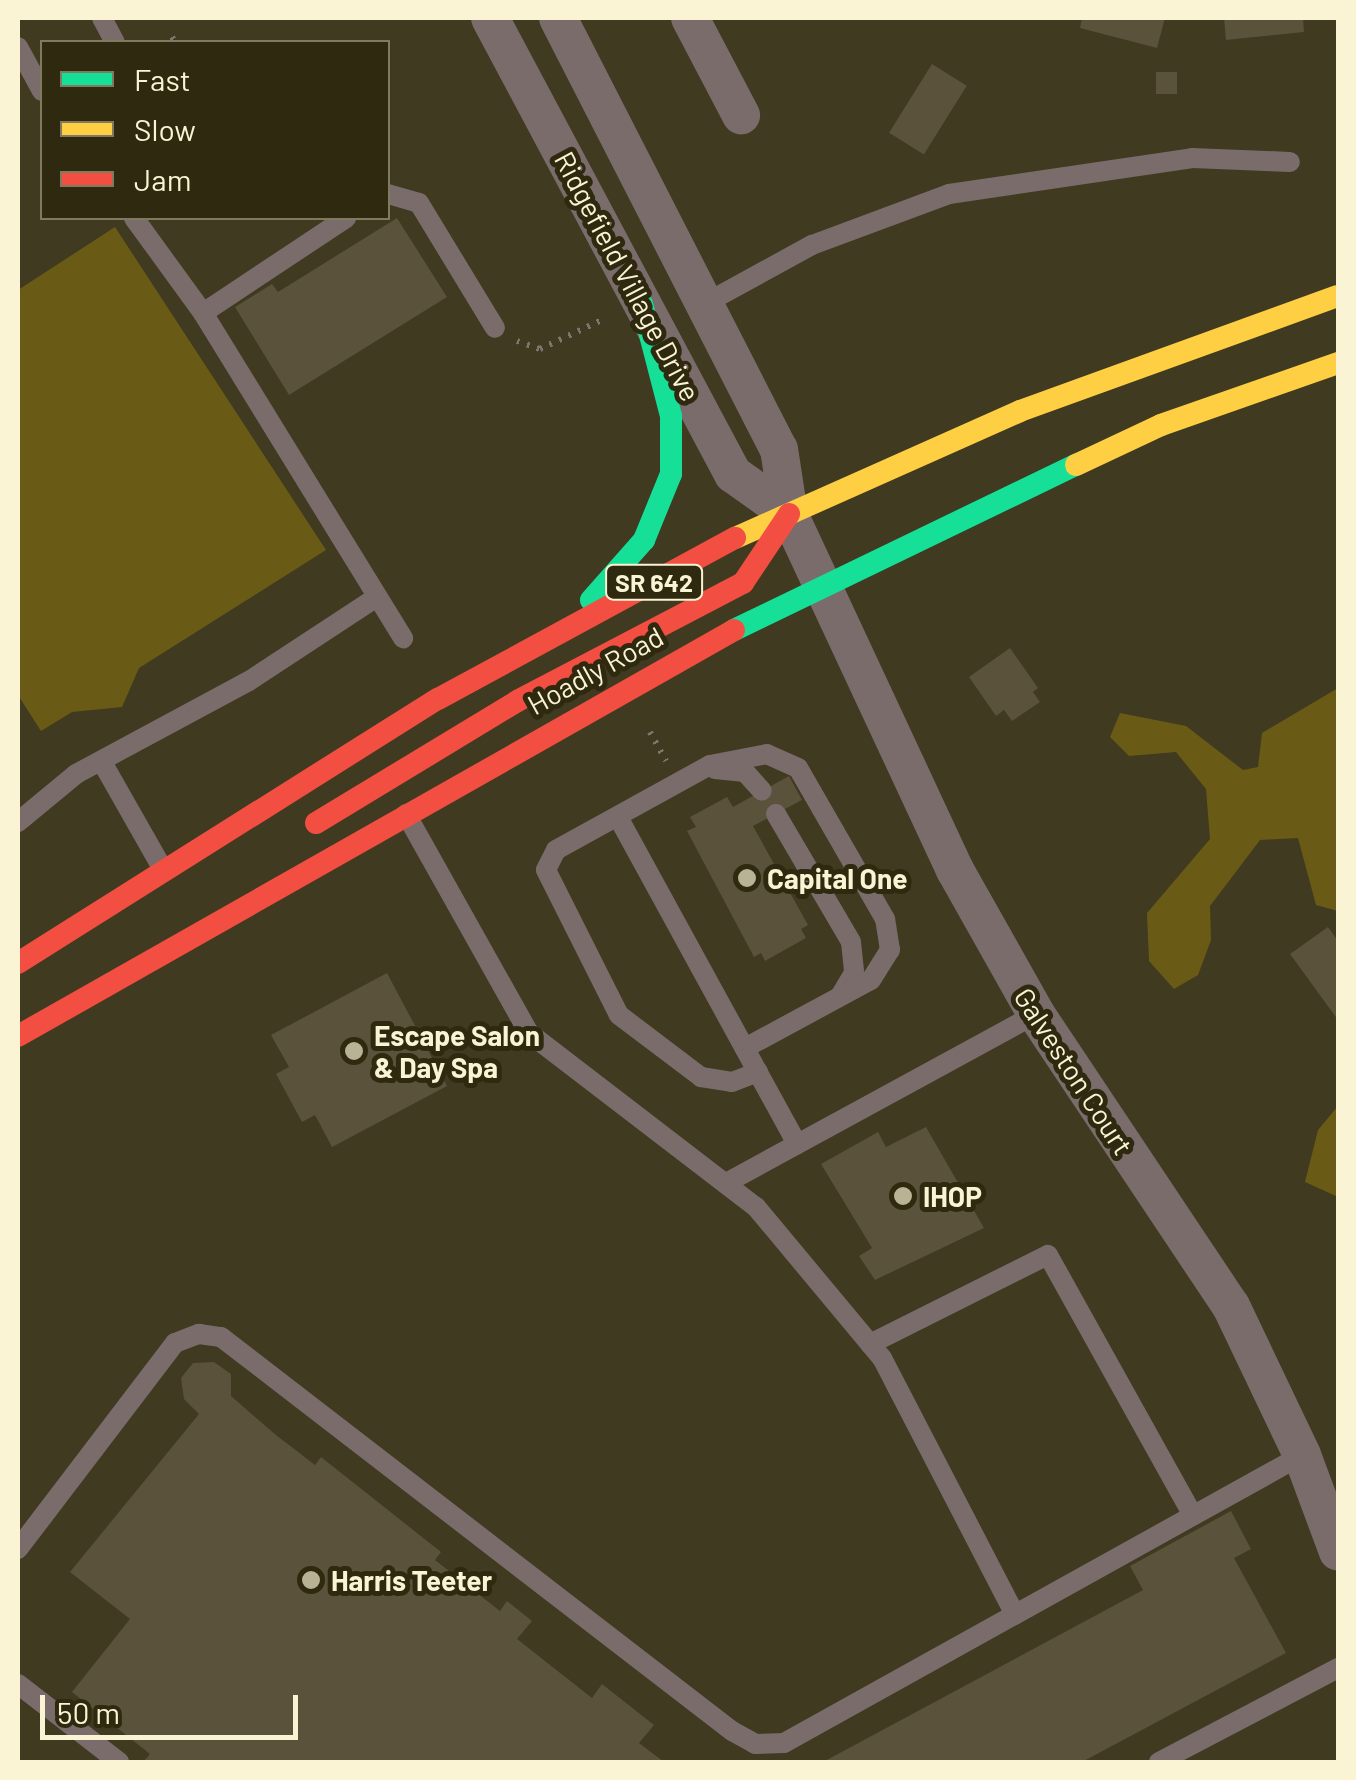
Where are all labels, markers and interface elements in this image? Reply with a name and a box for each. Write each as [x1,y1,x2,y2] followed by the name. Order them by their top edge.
[40,40,390,220] legend
[134,61,191,97] text: Fast
[134,111,196,147] text: Slow
[548,146,708,406] street label: Ridgefield Village Drive
[134,161,191,197] text: Jam
[604,562,704,602] road number: SR 642
[521,619,669,721] street label: Hoadly Road
[767,861,908,895] place label: Capital One
[736,867,758,889] marker: Capital One
[1008,981,1140,1161] street label: Galveston Court
[374,1018,540,1084] place label: Escape Salon & Day Spa
[343,1040,365,1062] marker: Escape Salon & Day Spa
[923,1179,982,1213] place label: IHOP
[892,1185,914,1207] marker: IHOP
[331,1563,492,1597] place label: Harris Teeter
[300,1569,322,1591] marker: Harris Teeter
[45,1675,302,1737] scale bar
[57,1694,120,1730] text: 50 m

